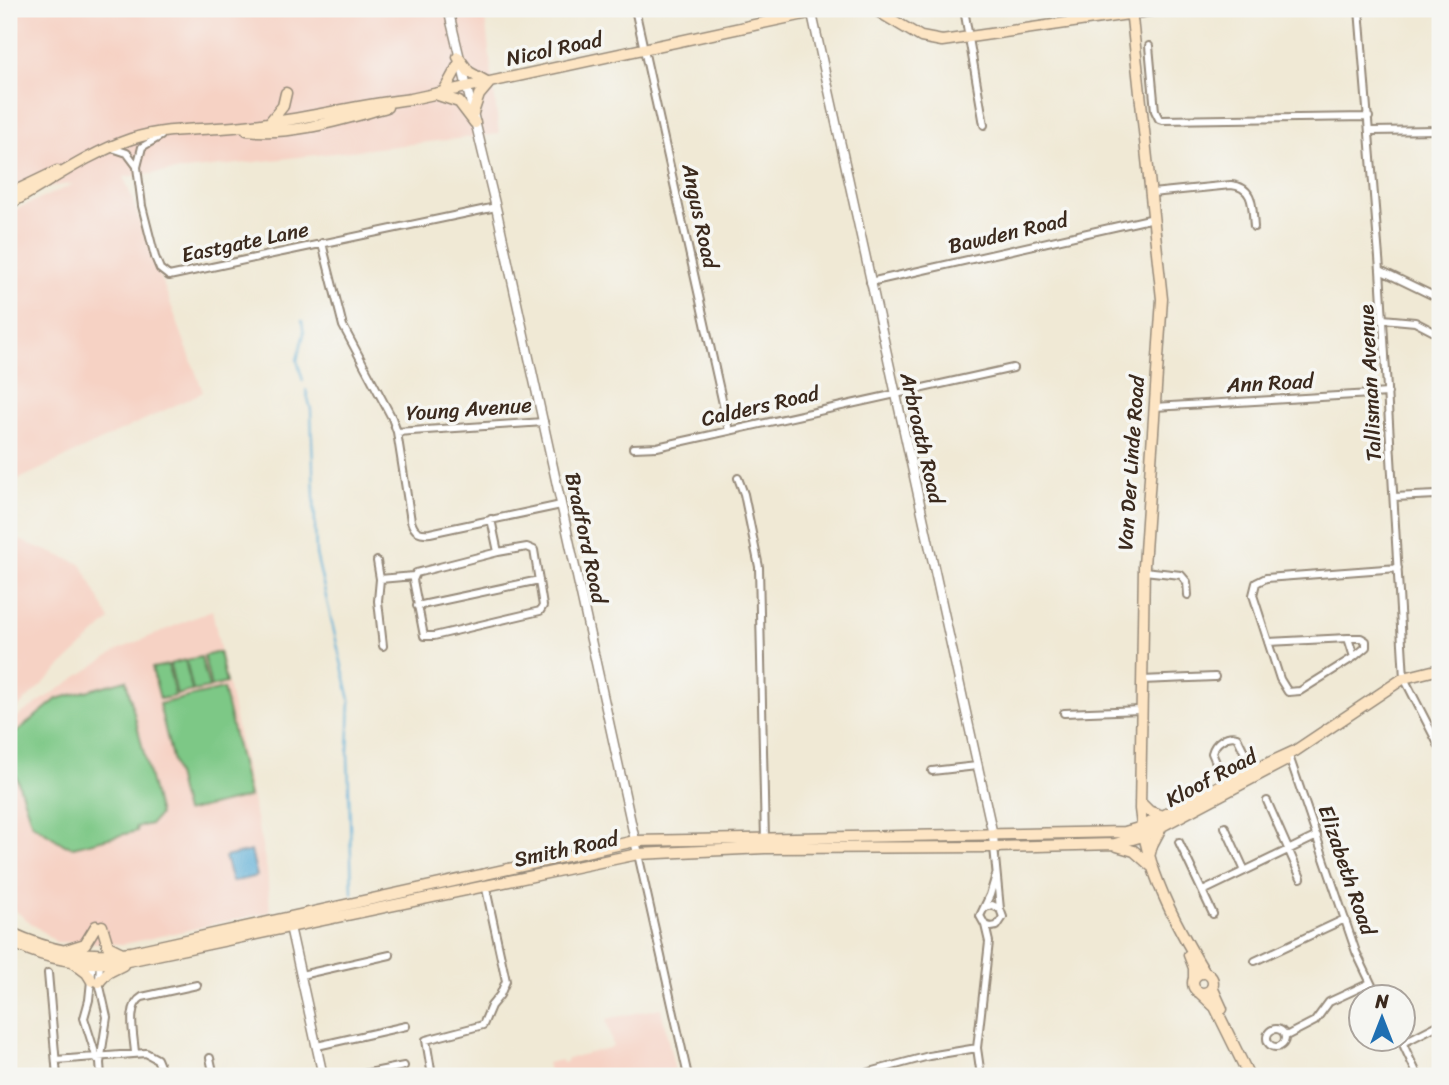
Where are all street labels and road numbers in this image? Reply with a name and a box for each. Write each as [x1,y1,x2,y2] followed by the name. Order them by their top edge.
[502,20,608,78] street label: Nicol Road
[670,159,730,274] street label: Angus Road
[944,200,1073,265] street label: Bawden Road
[178,210,312,274] street label: Eastgate Lane
[1347,304,1393,462] street label: Tallisman Avenue
[1225,362,1316,404] street label: Ann Road
[888,368,956,509] street label: Arbroath Road
[1106,372,1156,552] street label: Van Der Linde Road
[697,374,825,438] street label: Calders Road
[405,386,533,432] street label: Young Avenue
[554,469,619,609] street label: Bradford Road
[1158,737,1266,818] street label: Kloof Road
[1307,800,1388,942] street label: Elizabeth Road
[510,819,624,879] street label: Smith Road

